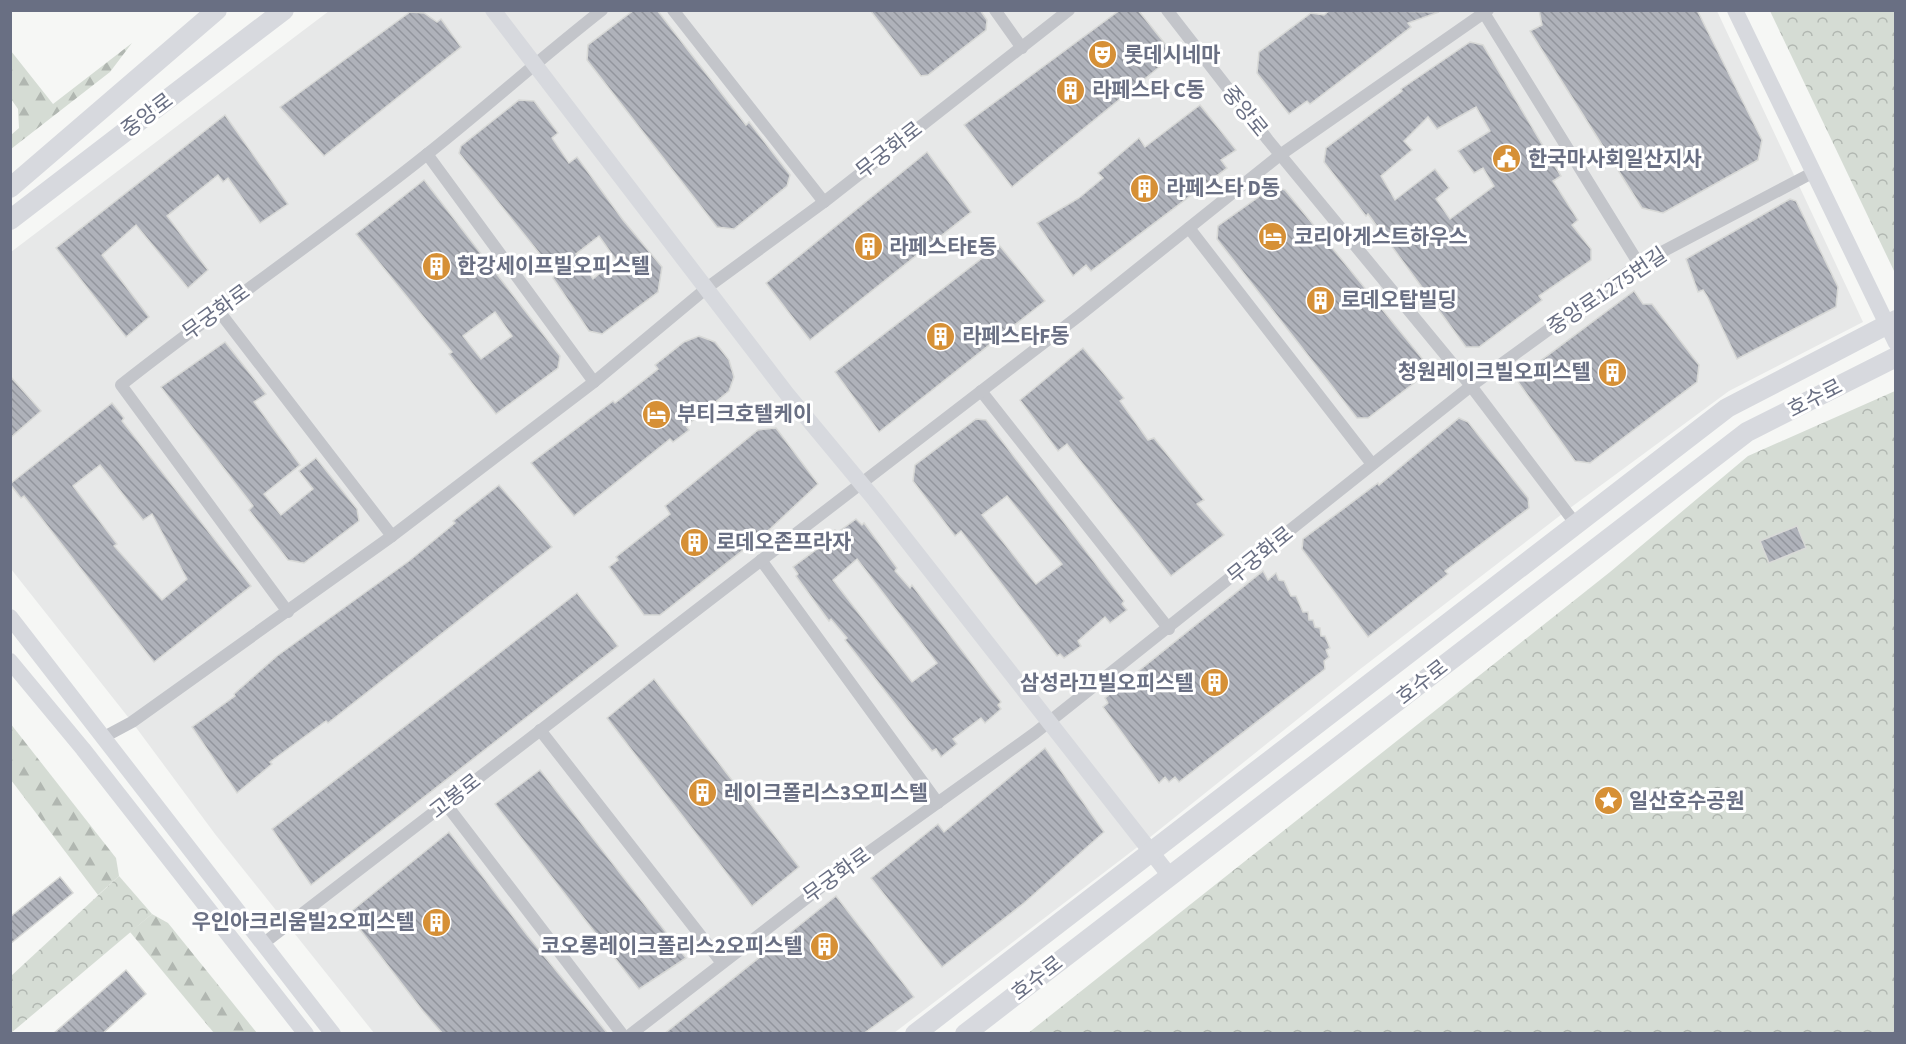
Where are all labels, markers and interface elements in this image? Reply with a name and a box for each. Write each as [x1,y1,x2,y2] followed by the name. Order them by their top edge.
[1087,39,1119,71] theatre icon: 롯데시네마
[1124,40,1221,70] place label: 롯데시네마
[1055,74,1087,106] building icon: 라페스타 C동
[1092,75,1205,105] place label: 라페스타 C동
[1215,79,1275,143] street label: 중앙로
[115,86,179,144] street label: 중앙로
[849,114,929,186] street label: 무궁화로
[1491,143,1523,175] public building icon: 한국마사회일산지사
[1528,144,1702,174] place label: 한국마사회일산지사
[1129,172,1161,204] building icon: 라페스타 D동
[1166,173,1280,203] place label: 라페스타 D동
[1257,221,1289,253] hotel icon: 코리아게스트하우스
[1294,222,1468,252] place label: 코리아게스트하우스
[852,231,884,263] building icon: 라페스타E동
[889,232,997,262] place label: 라페스타E동
[1541,240,1673,342] street label: 중앙로1275번길
[420,250,452,282] building icon: 한강세이프빌오피스텔
[457,251,650,281] place label: 한강세이프빌오피스텔
[176,277,256,347] street label: 무궁화로
[1304,284,1336,316] building icon: 로데오탑빌딩
[1341,285,1457,315] place label: 로데오탑빌딩
[925,320,957,352] building icon: 라페스타F동
[962,321,1070,351] place label: 라페스타F동
[1596,356,1628,388] building icon: 청원레이크빌오피스텔
[1398,357,1591,387] place label: 청원레이크빌오피스텔
[1782,371,1848,425] street label: 호수로
[640,398,672,430] hotel icon: 부티크호텔케이
[677,399,812,429] place label: 부티크호텔케이
[1221,519,1299,591] street label: 무궁화로
[679,526,711,558] building icon: 로데오존프라자
[716,527,851,557] place label: 로데오존프라자
[1390,652,1454,712] street label: 호수로
[1199,667,1231,699] building icon: 삼성라끄빌오피스텔
[1020,668,1194,698] place label: 삼성라끄빌오피스텔
[423,766,487,826] street label: 고봉로
[687,777,719,809] building icon: 레이크폴리스3오피스텔
[724,778,928,808] place label: 레이크폴리스3오피스텔
[1592,785,1624,817] place icon: 일산호수공원
[1629,786,1745,816] place label: 일산호수공원
[797,840,877,910] street label: 무궁화로
[420,906,452,938] building icon: 우인아크리움빌2오피스텔
[191,907,415,937] place label: 우인아크리움빌2오피스텔
[808,930,840,962] building icon: 코오롱레이크폴리스2오피스텔
[541,931,803,961] place label: 코오롱레이크폴리스2오피스텔
[1005,948,1069,1008] street label: 호수로

